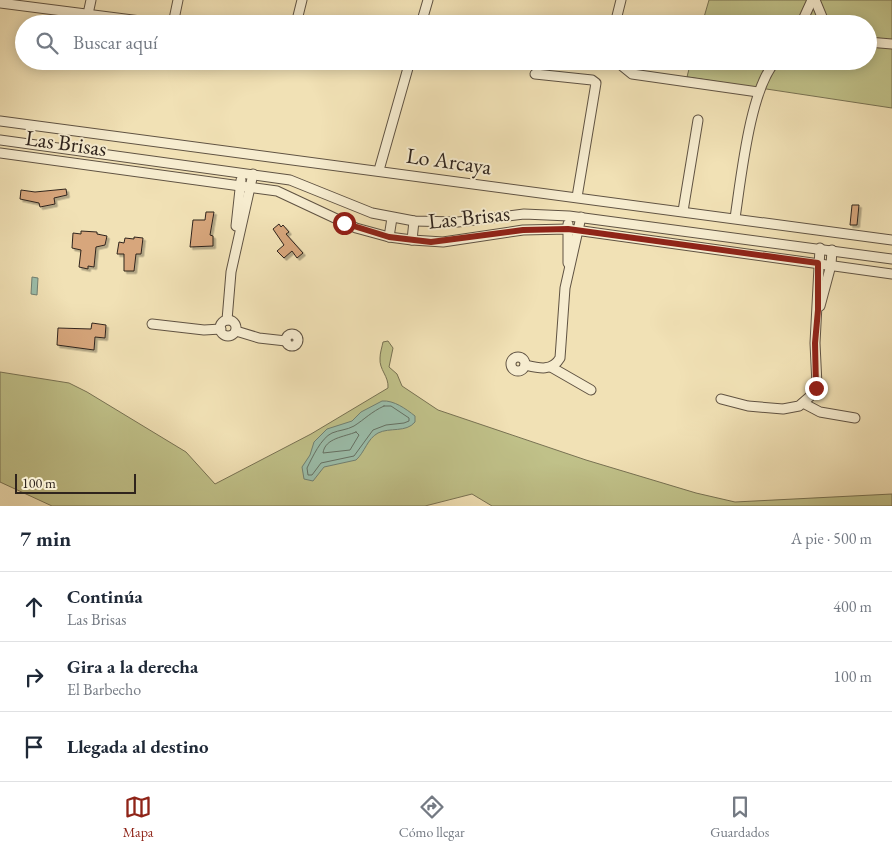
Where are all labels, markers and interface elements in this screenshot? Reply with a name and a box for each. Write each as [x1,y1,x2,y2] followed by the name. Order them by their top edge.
[15,15,877,70] search box
[33,29,61,57] icon: search
[73,30,158,55] text: Buscar aquí
[23,123,109,163] street label: Las Brisas
[404,141,494,181] street label: Lo Arcaya
[427,198,511,236] street label: Las Brisas
[333,212,356,235] route start
[805,377,828,400] route end
[15,471,136,494] scale bar
[22,474,56,492] text: 100 m
[20,525,71,552] text: 7 min
[791,528,872,549] text: A pie · 500 m
[67,584,143,609] text: Continúa
[20,593,48,621] icon: ahead
[833,596,872,617] text: 400 m
[67,609,126,630] text: Las Brisas
[67,654,198,679] text: Gira a la derecha
[20,663,48,691] icon: right
[833,666,872,687] text: 100 m
[67,679,141,700] text: El Barbecho
[20,733,48,761] icon: arrive
[67,734,209,759] text: Llegada al destino
[123,793,153,841] tab: Mapa
[399,793,465,841] tab: Cómo llegar
[710,793,769,841] tab: Guardados

